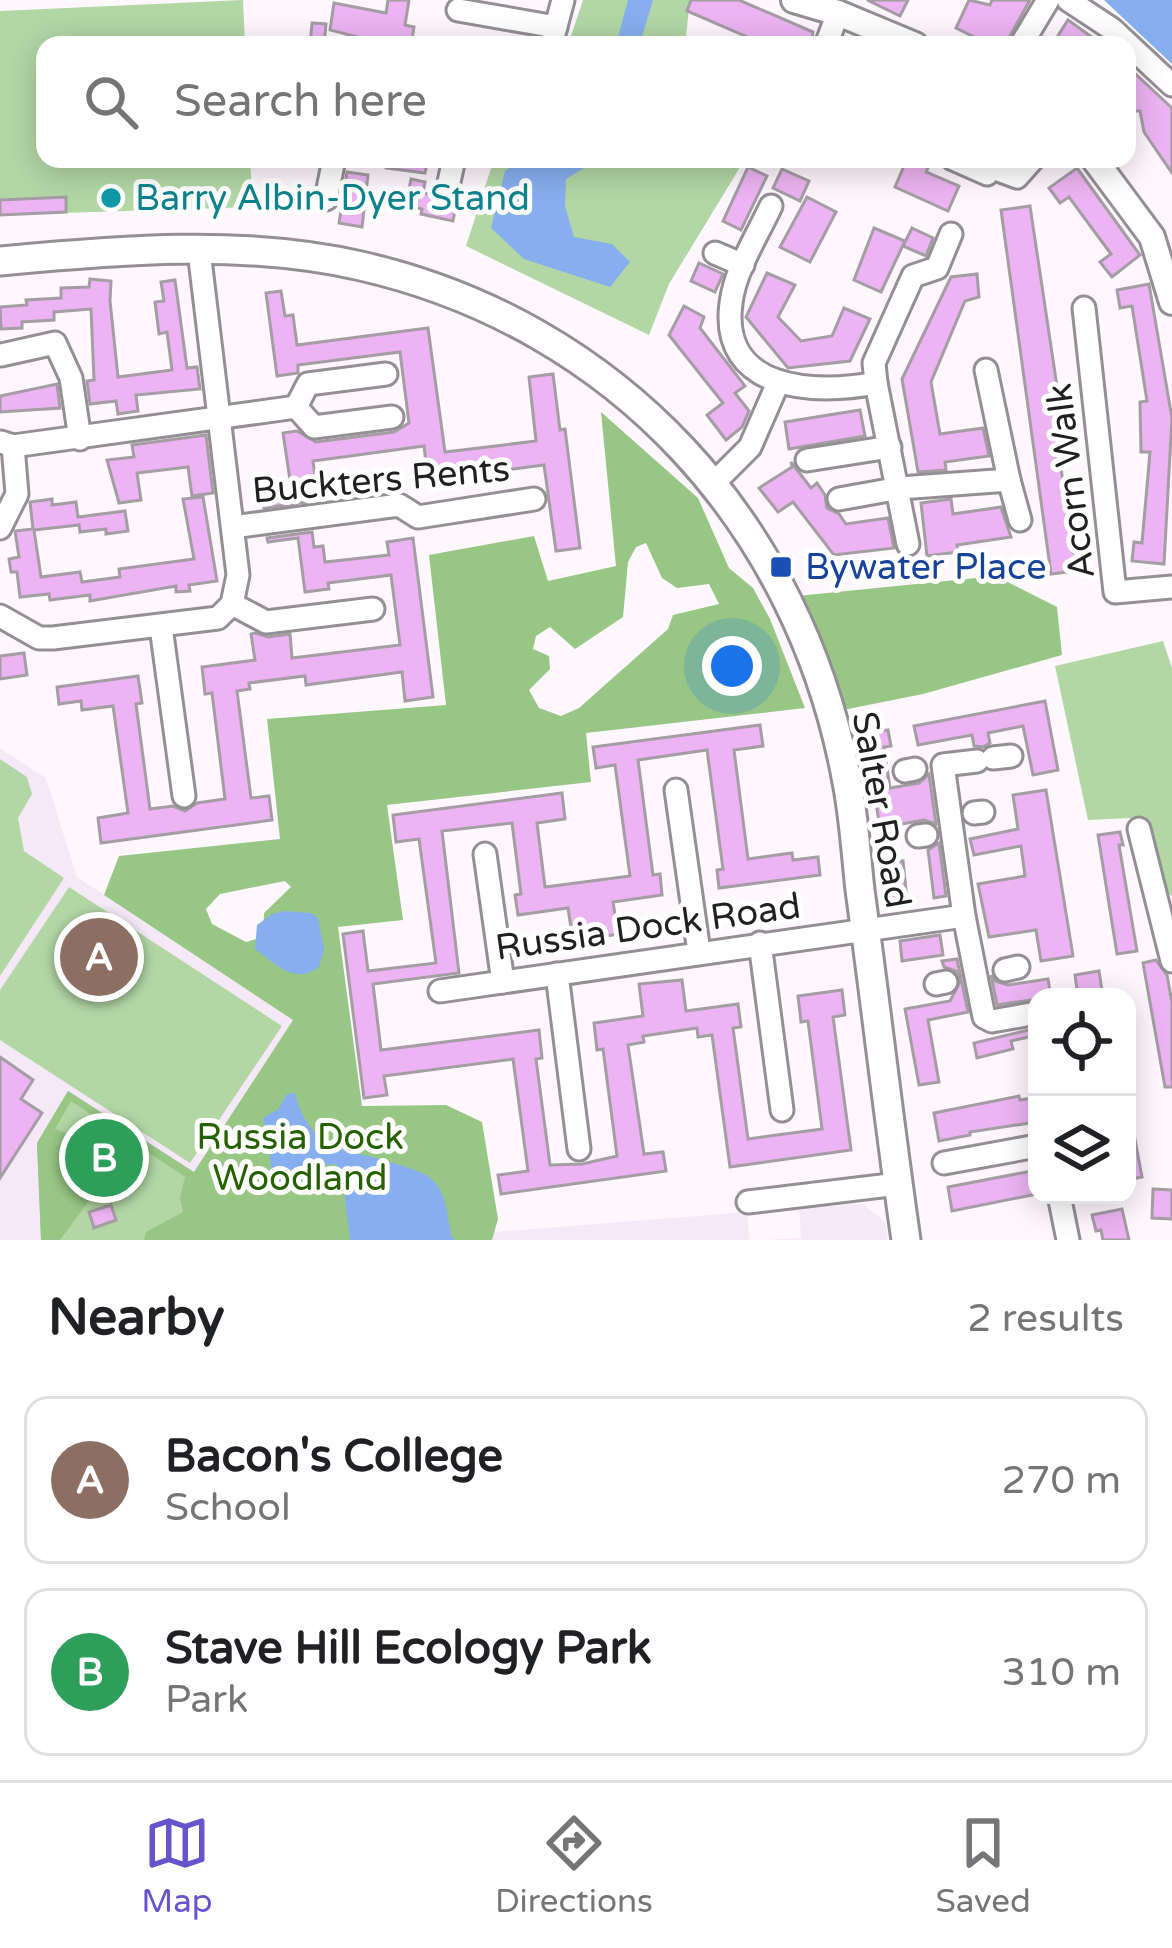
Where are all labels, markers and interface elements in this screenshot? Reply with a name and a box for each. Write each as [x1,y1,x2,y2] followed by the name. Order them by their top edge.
[36,36,1136,168] search box
[78,69,144,135] icon: search
[174,75,427,129] text: Search here
[135,177,530,220] place label: Barry Albin-Dyer Stand
[98,185,124,211] marker: Barry Albin-Dyer Stand
[1038,381,1104,581] street label: Acorn Walk
[250,447,512,513] street label: Buckters Rents
[805,546,1047,589] place label: Bywater Place
[768,554,794,580] marker: Bywater Place
[702,636,762,696] your location
[843,708,919,912] street label: Salter Road
[493,884,803,970] street label: Russia Dock Road
[60,912,138,1002] pin: A
[1028,988,1136,1204] map controls
[1028,988,1136,1096] button: locate
[1028,1096,1136,1204] button: layers
[65,1113,143,1203] pin: B
[196,1116,404,1200] park label: Russia Dock Woodland
[48,1287,225,1349] text: Nearby
[967,1295,1124,1342] text: 2 results
[165,1430,503,1484] text: Bacon's College
[75,1457,105,1504] text: A
[1002,1457,1121,1504] text: 270 m
[165,1484,291,1531] text: School
[165,1622,652,1676] text: Stave Hill Ecology Park
[76,1649,104,1696] text: B
[1002,1649,1121,1696] text: 310 m
[165,1676,248,1723] text: Park
[141,1810,213,1921] tab: Map
[495,1810,653,1921] tab: Directions
[935,1810,1031,1921] tab: Saved

